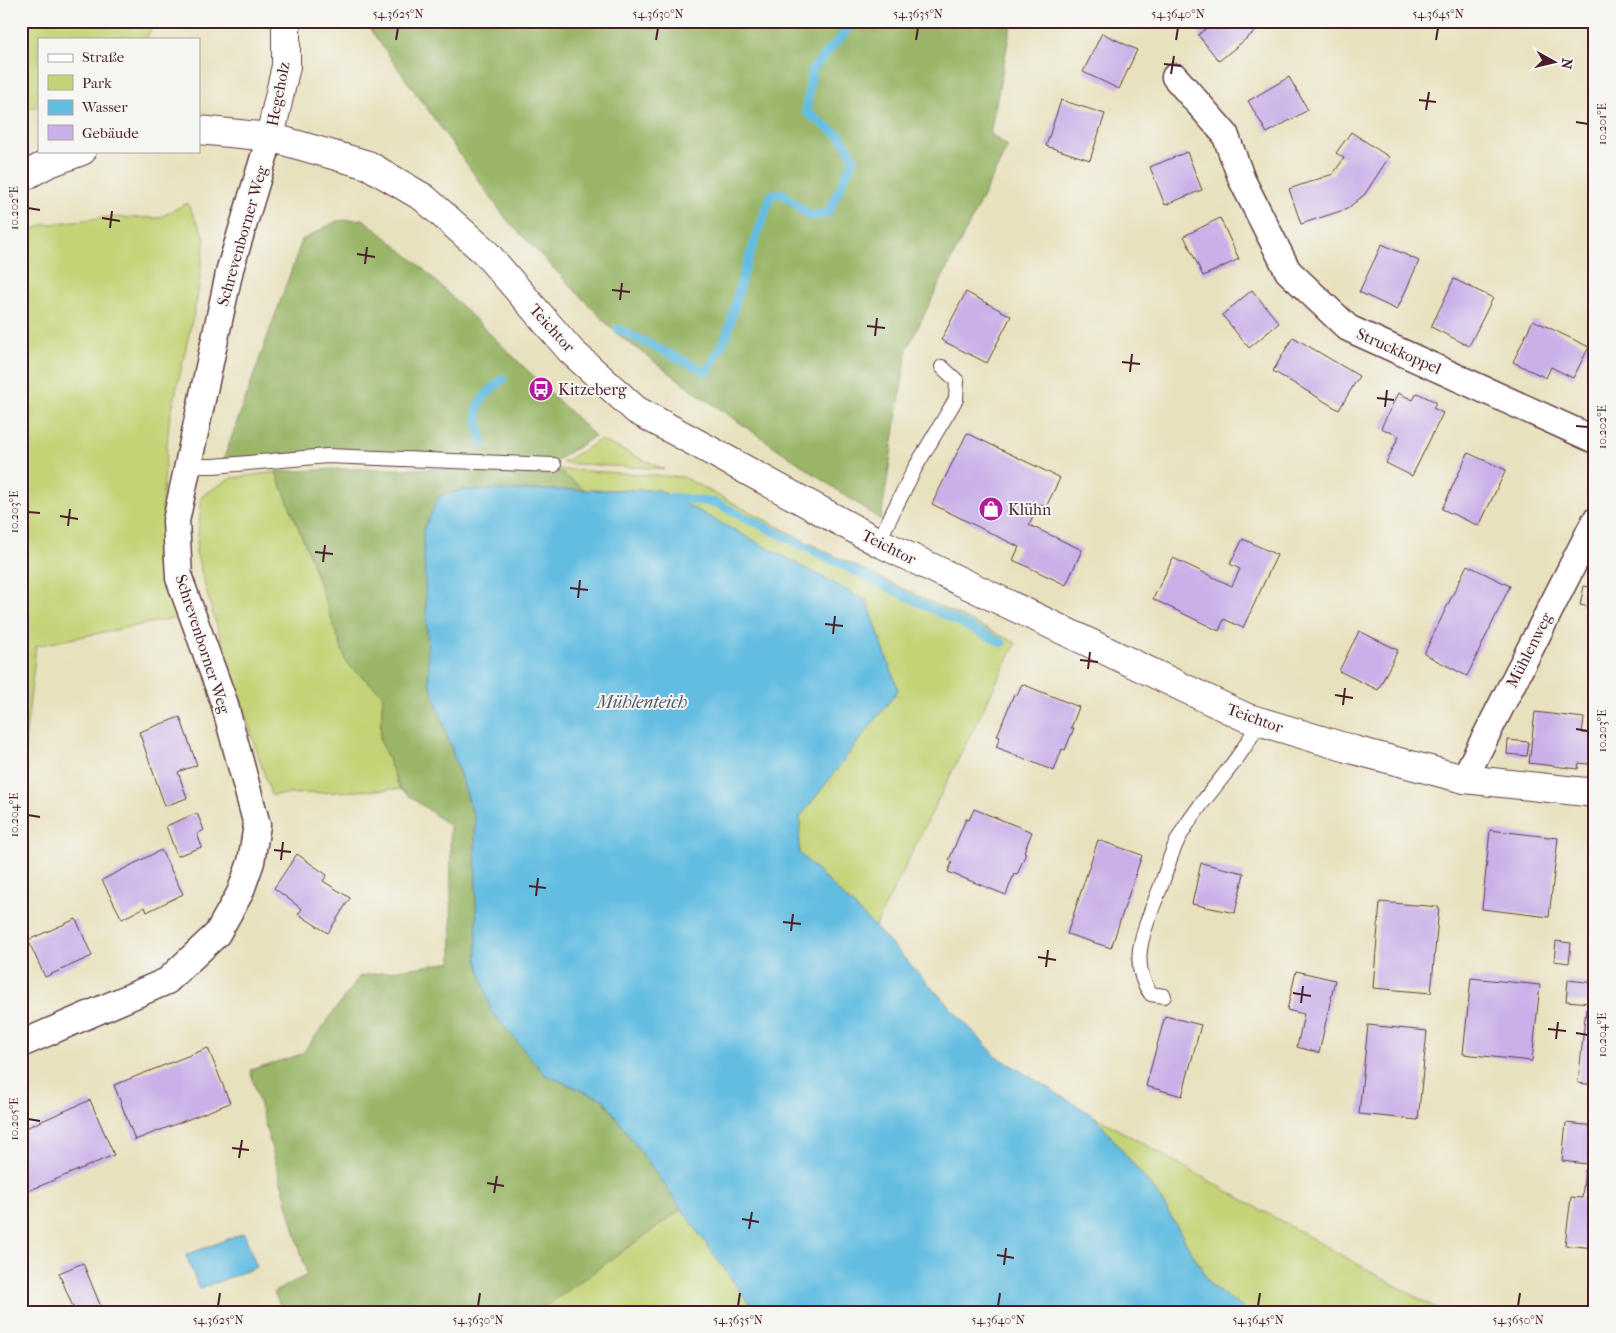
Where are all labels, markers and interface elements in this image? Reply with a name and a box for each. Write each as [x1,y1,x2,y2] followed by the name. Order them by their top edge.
[372,7,424,21] text: 54.3625°N
[632,7,684,21] text: 54.3630°N
[893,7,943,21] text: 54.3635°N
[1151,7,1205,21] text: 54.3640°N
[1412,7,1464,21] text: 54.3645°N
[38,38,200,152] legend
[1528,38,1578,88] north arrow
[82,48,125,66] text: Straße
[1557,57,1576,71] text: N
[262,60,294,128] street label: Hegeholz
[82,74,112,92] text: Park
[81,98,128,116] text: Wasser
[1595,103,1609,145] text: 10.201°E
[82,124,139,142] text: Gebäude
[213,163,271,308] street label: Schrevenborner Weg
[7,186,21,230] text: 10.202°E
[525,300,579,356] street label: Teichtor
[1354,324,1445,378] street label: Struckkoppel
[528,376,554,402] bus stop icon: Kitzeberg
[558,380,627,399] place label: Kitzeberg
[1595,405,1609,449] text: 10.202°E
[7,491,21,533] text: 10.203°E
[978,496,1004,522] shop icon: Klühn
[1008,500,1052,519] place label: Klühn
[859,525,919,569] street label: Teichtor
[172,572,235,716] street label: Schrevenborner Weg
[1502,609,1556,691] street label: Mühlenweg
[595,692,687,713] water label: Mühlenteich
[1224,699,1286,737] street label: Teichtor
[1595,710,1609,752] text: 10.203°E
[7,793,21,837] text: 10.204°E
[1595,1013,1609,1057] text: 10.204°E
[7,1098,21,1140] text: 10.205°E
[192,1313,244,1327] text: 54.3625°N
[452,1313,504,1327] text: 54.3630°N
[713,1313,763,1327] text: 54.3635°N
[971,1313,1025,1327] text: 54.3640°N
[1232,1313,1284,1327] text: 54.3645°N
[1492,1313,1544,1327] text: 54.3650°N

